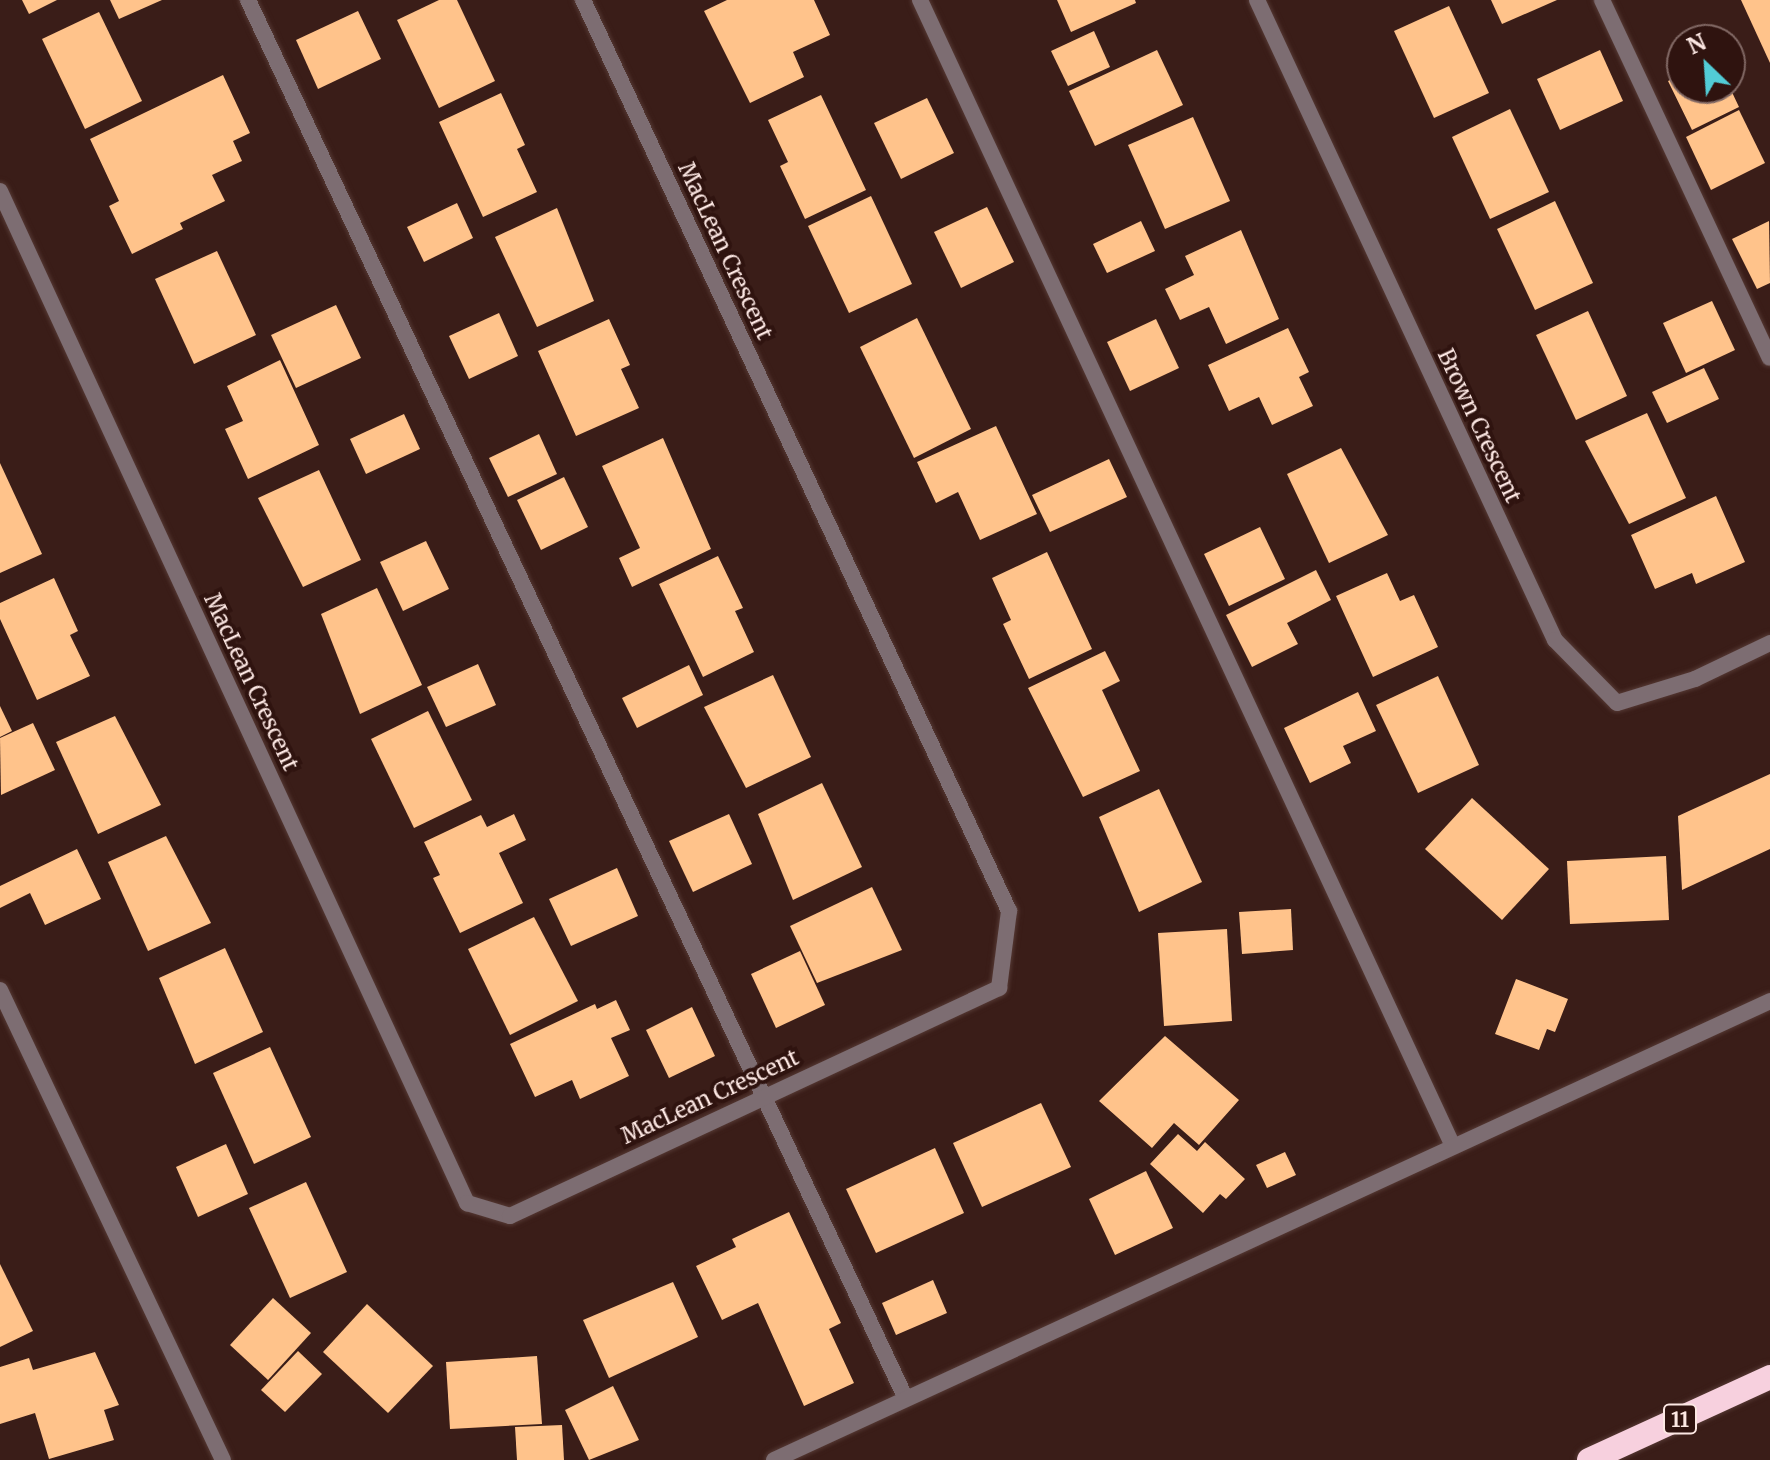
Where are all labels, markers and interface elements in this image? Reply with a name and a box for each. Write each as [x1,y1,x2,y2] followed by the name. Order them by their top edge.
[1666,24,1746,104] north arrow
[1683,28,1710,60] text: N
[672,158,778,344] street label: MacLean Crescent
[1432,345,1526,507] street label: Brown Crescent
[198,589,304,775] street label: MacLean Crescent
[617,1044,803,1150] street label: MacLean Crescent
[1662,1403,1698,1435] road number: 11

